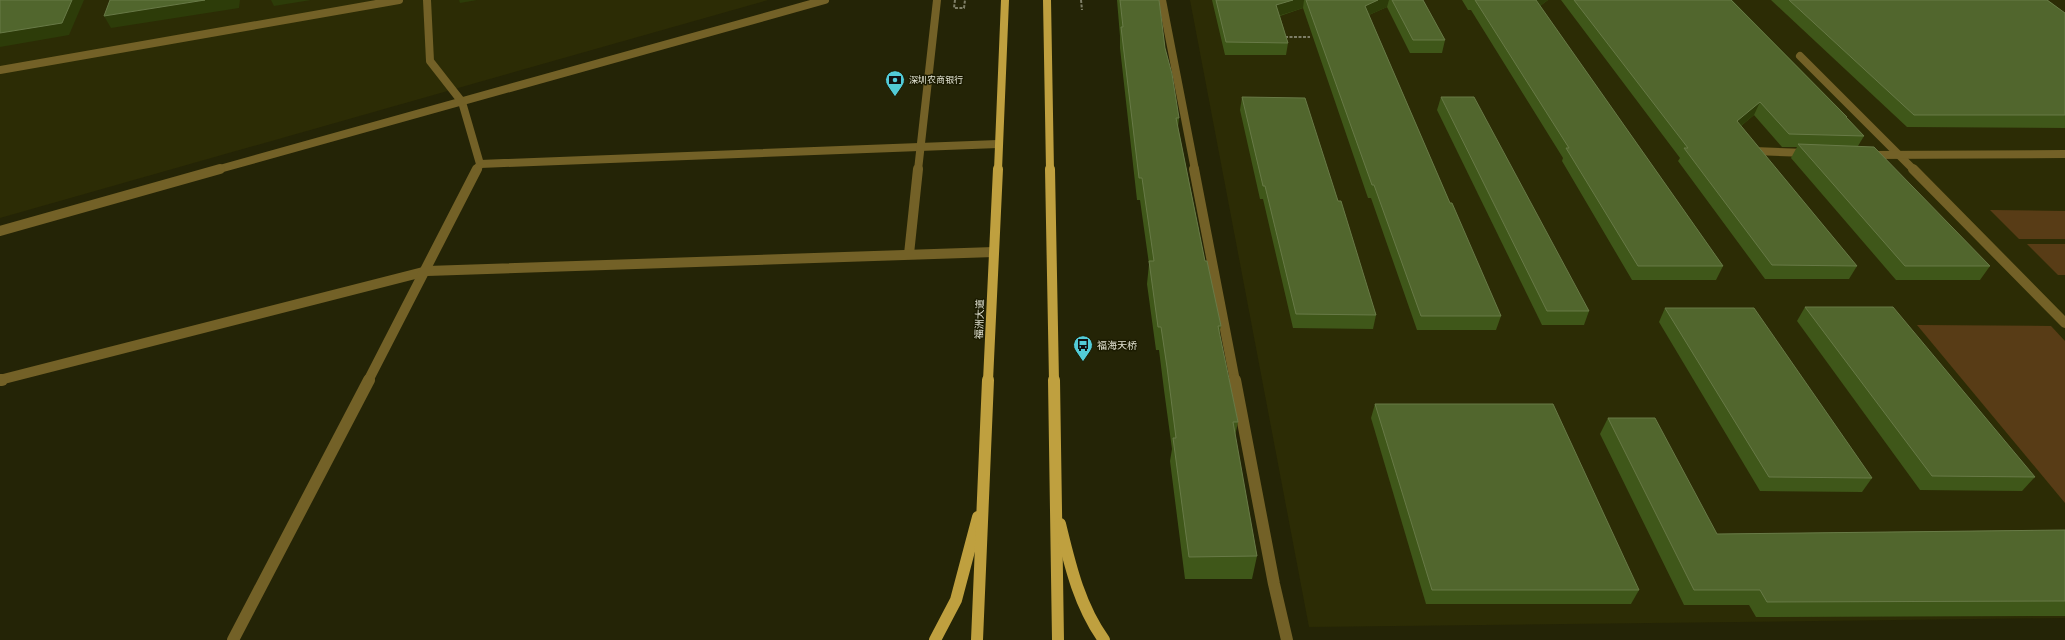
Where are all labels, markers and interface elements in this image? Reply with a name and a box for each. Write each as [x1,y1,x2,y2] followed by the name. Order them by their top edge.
[884,69,906,97] bank icon: 深圳农商银行
[909,74,963,85] place label: 深圳农商银行
[972,299,986,339] street label: 福洲大道
[1072,334,1094,362] bus stop icon: 福海天桥
[1097,339,1137,351] place label: 福海天桥

